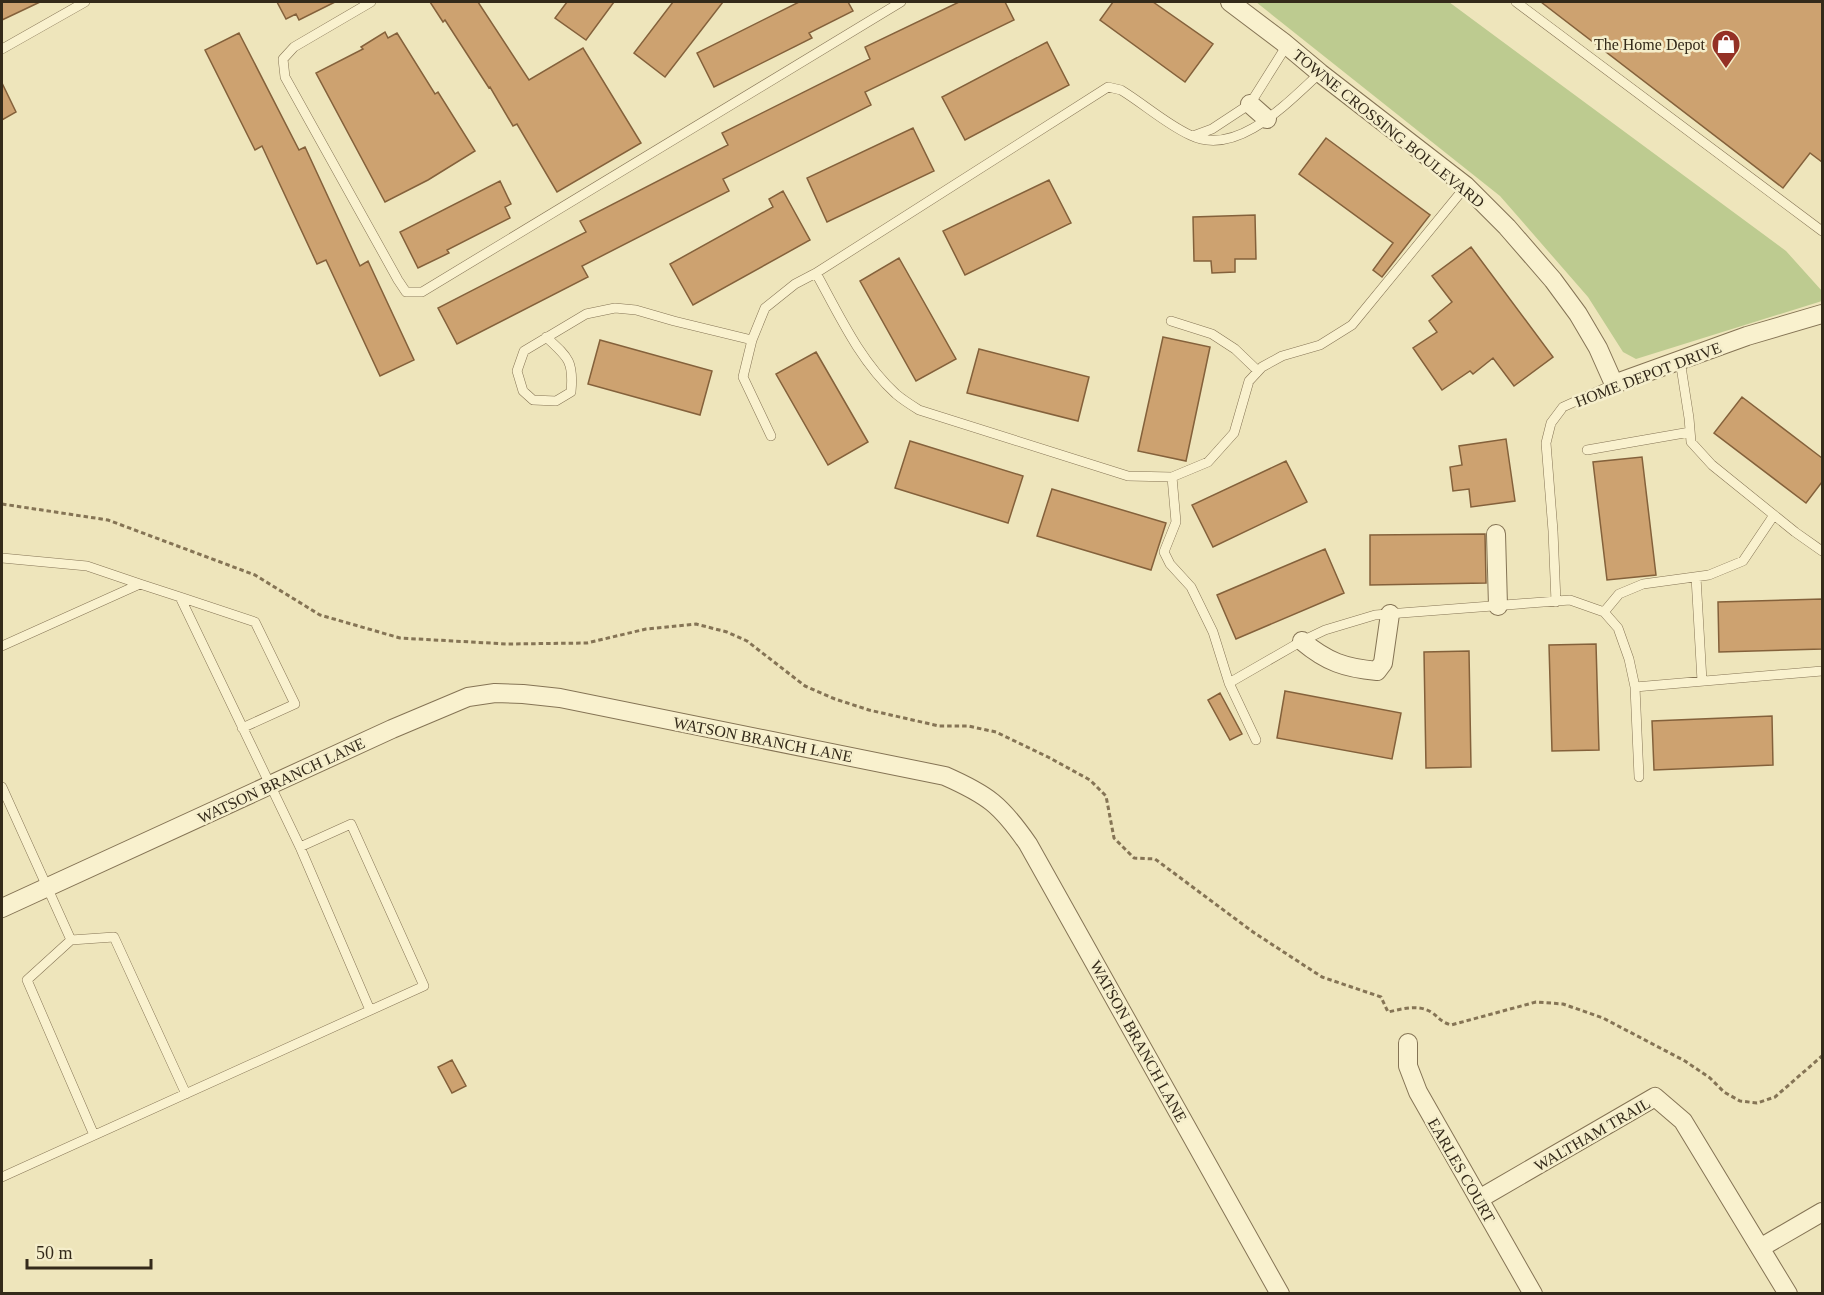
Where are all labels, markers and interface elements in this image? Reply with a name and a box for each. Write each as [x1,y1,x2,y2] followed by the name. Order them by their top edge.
[1710,28,1742,70] shop icon: The Home Depot
[1594,36,1706,54] place label: The Home Depot
[1290,46,1488,211] street label: TOWNE CROSSING BOULEVARD
[1573,339,1724,410] street label: HOME DEPOT DRIVE
[672,714,854,765] street label: WATSON BRANCH LANE
[195,734,367,827] street label: WATSON BRANCH LANE
[1087,957,1190,1125] street label: WATSON BRANCH LANE
[1531,1094,1653,1175] street label: WALTHAM TRAIL
[1425,1115,1498,1226] street label: EARLES COURT
[27,1232,152,1270] scale bar
[36,1243,73,1263] text: 50 m

